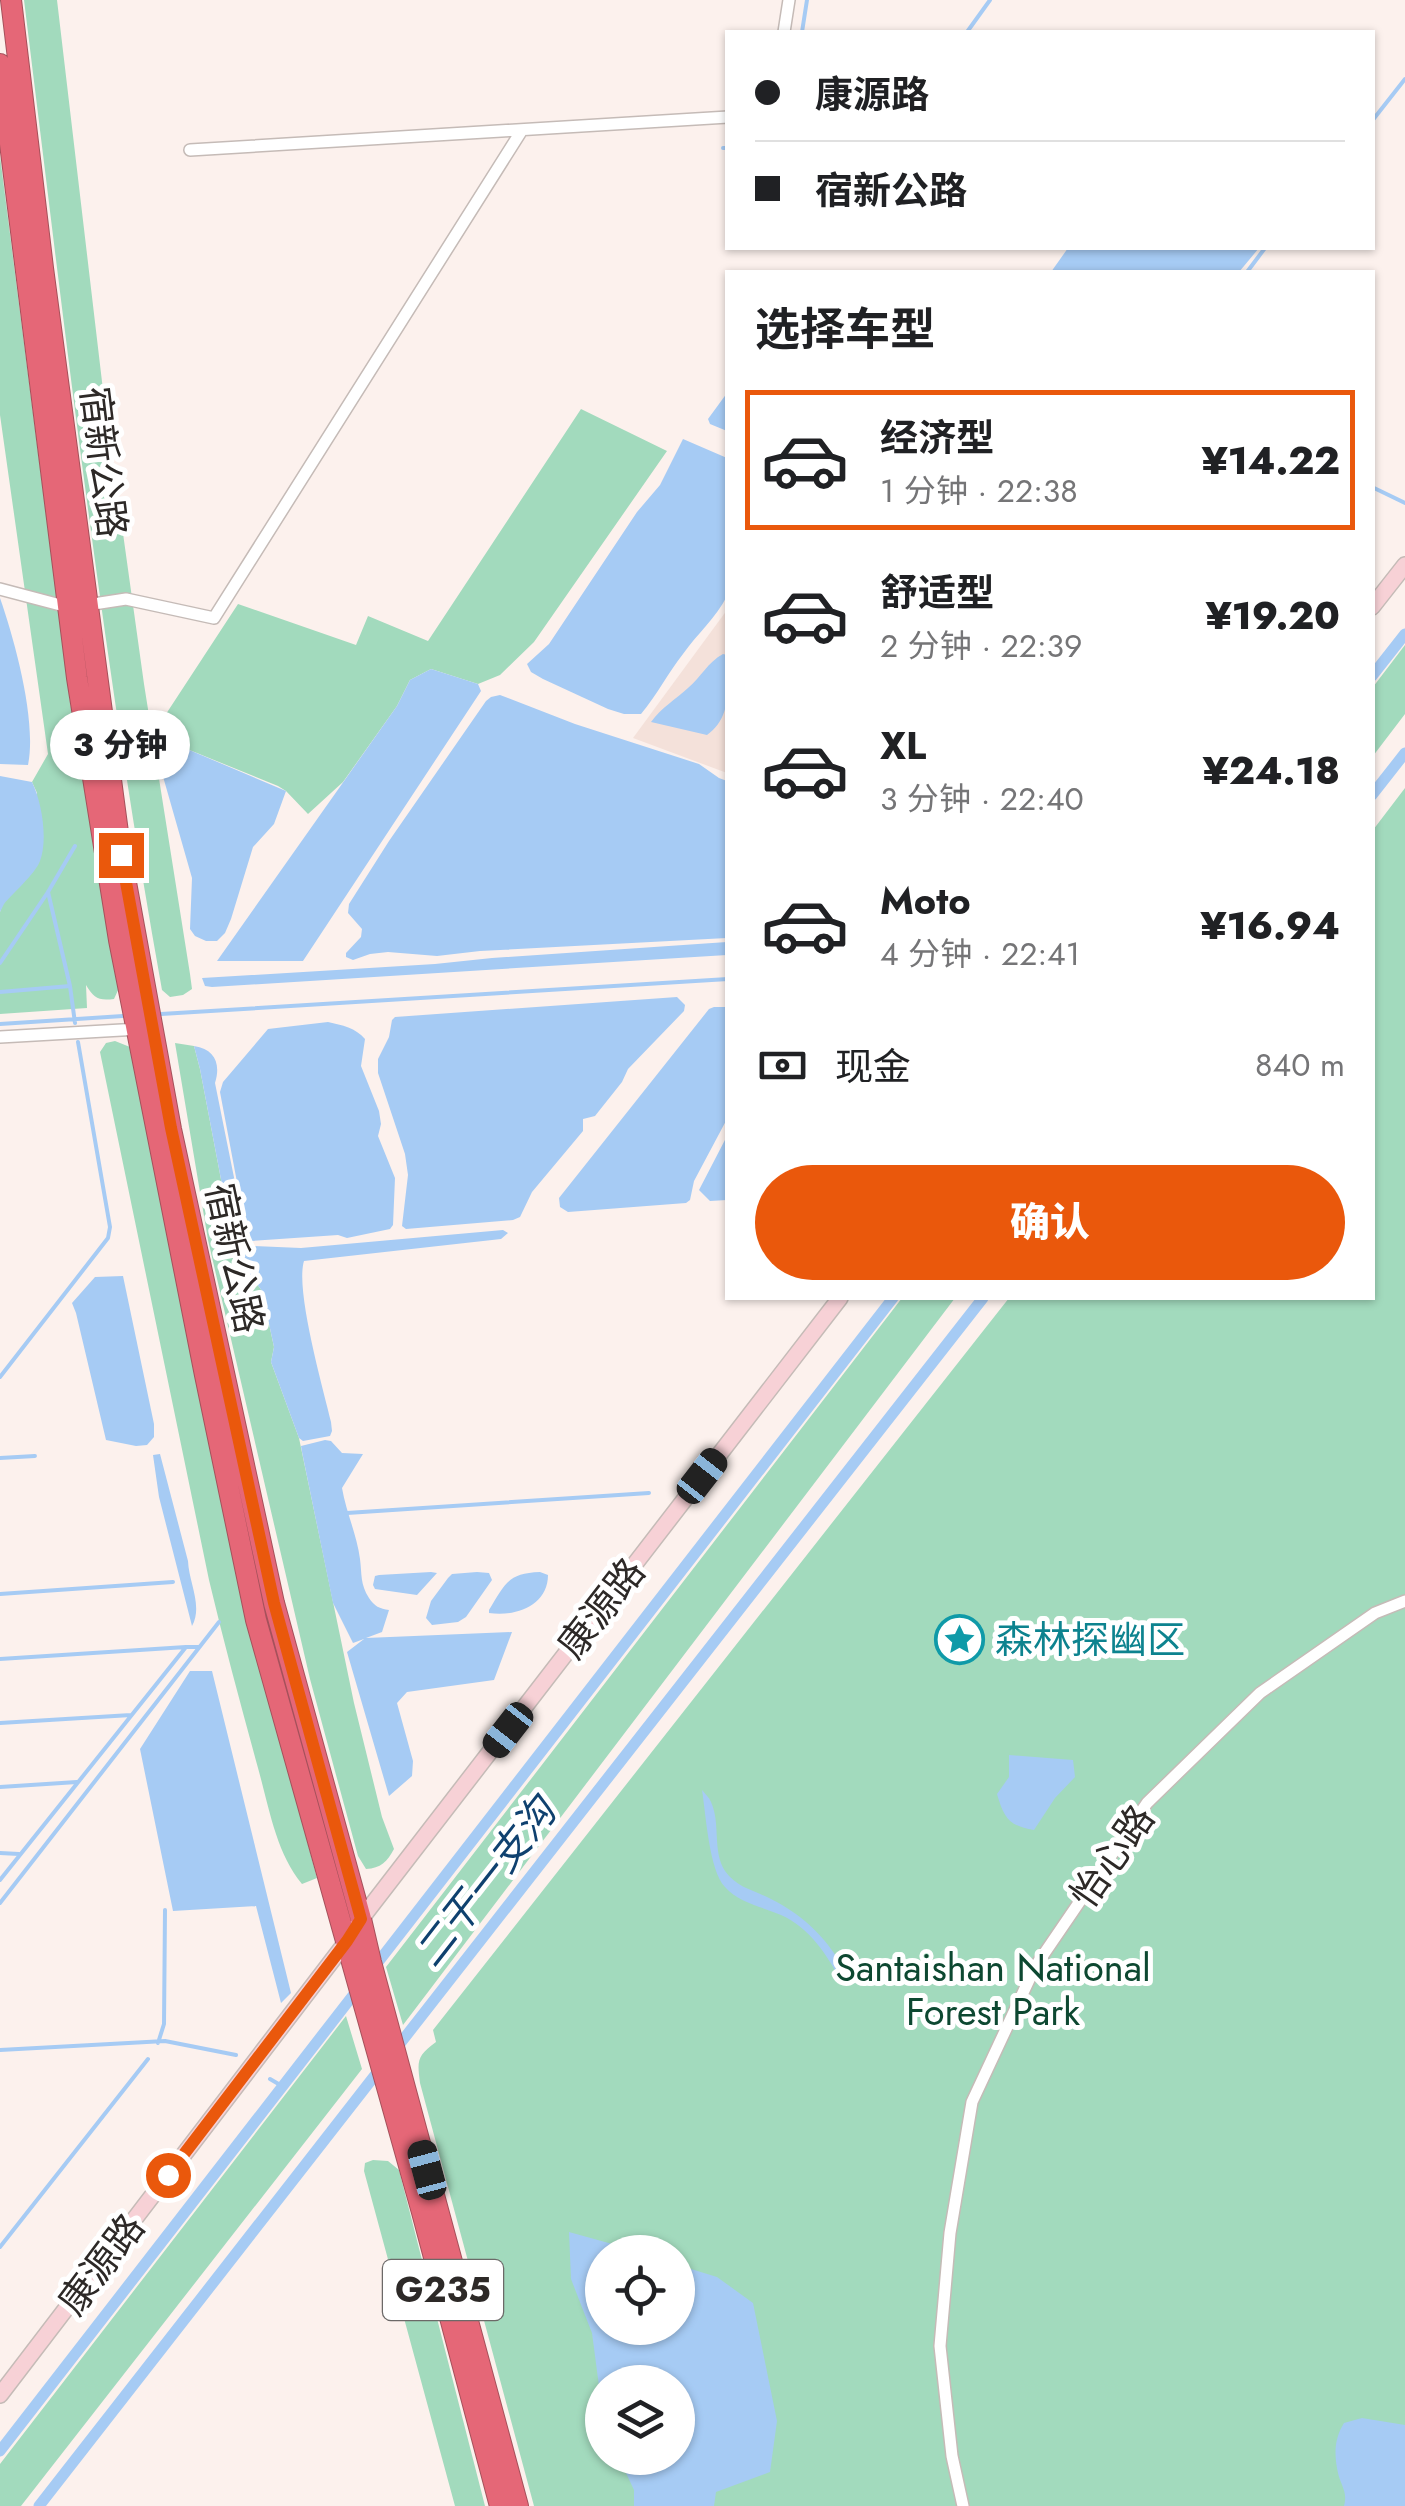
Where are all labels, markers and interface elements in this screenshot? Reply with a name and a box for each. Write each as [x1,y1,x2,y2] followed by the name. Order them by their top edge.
[815,67,929,122] text: 康源路
[815,163,967,218] text: 宿新公路
[755,297,935,362] text: 选择车型
[67,383,141,541] street label: 宿新公路
[880,410,994,465] text: 经济型
[760,415,850,505] icon: car
[1201,433,1340,488] text: ¥14.22
[880,468,1078,514] text: 1 分钟 · 22:38
[880,565,994,620] text: 舒适型
[760,570,850,660] icon: car
[1205,588,1340,643] text: ¥19.20
[880,623,1083,669] text: 2 分钟 · 22:39
[51,710,191,780] callout: 3 分钟
[880,718,926,773] text: XL
[73,722,167,768] text: 3 分钟
[760,725,850,815] icon: car
[1203,743,1340,798] text: ¥24.18
[880,776,1084,822] text: 3 分钟 · 22:40
[99,833,144,878] route end
[880,873,971,928] text: Moto
[760,880,850,970] icon: car
[1200,898,1340,953] text: ¥16.94
[880,931,1080,977] text: 4 分钟 · 22:41
[755,1038,810,1093] icon: cash
[835,1039,911,1094] text: 现金
[1255,1042,1345,1088] text: 840 m
[755,1165,1345,1280] button: 确认
[192,1178,278,1338] street label: 宿新公路
[672,1443,732,1509] car
[544,1546,658,1670] street label: 康源路
[995,1612,1185,1667] place label: 森林探幽区
[934,1613,986,1665] place icon: 森林探幽区
[478,1697,538,1763] car
[401,1782,572,1979] water label: 二干一支沟
[1057,1794,1167,1918] street label: 怡心路
[835,1940,1151,2039] park label: Santaishan National Forest Park
[405,2137,449,2203] car
[146,2153,191,2198] route start
[45,2202,157,2326] street label: 康源路
[585,2235,695,2475] map controls
[585,2235,695,2345] button: locate
[383,2260,503,2320] road number: G235
[585,2365,695,2475] button: layers

